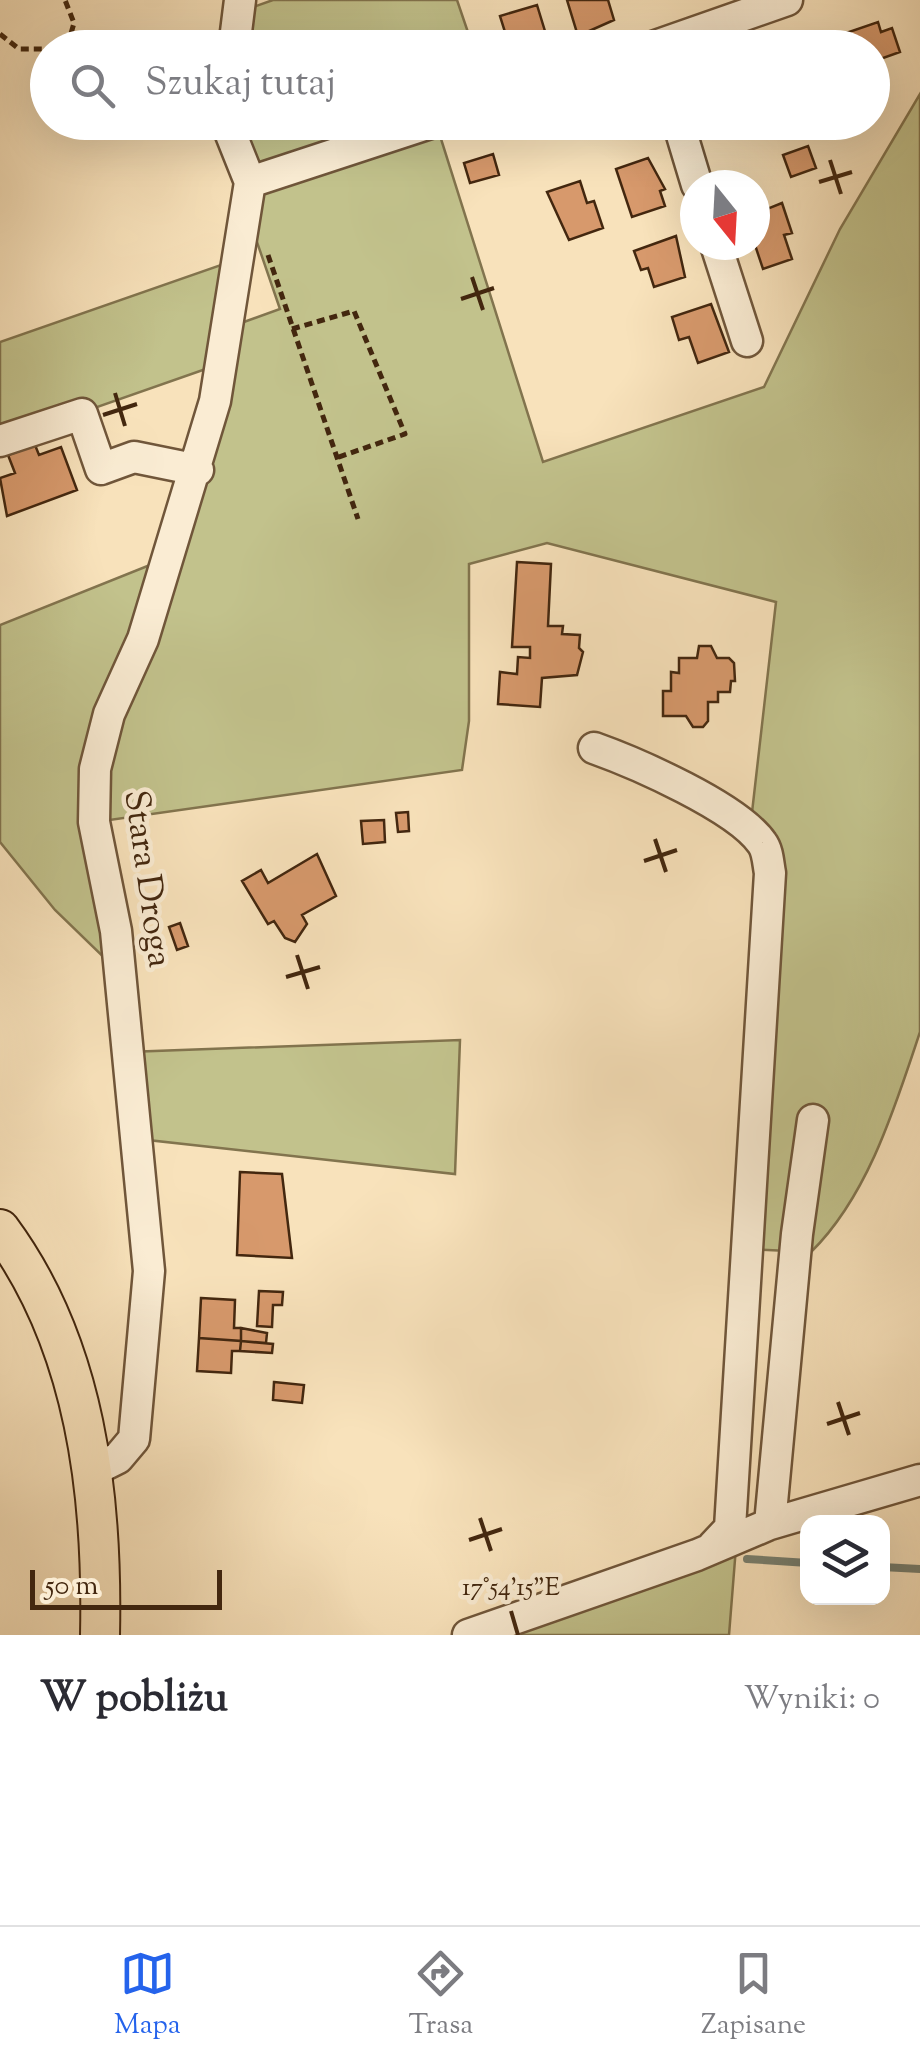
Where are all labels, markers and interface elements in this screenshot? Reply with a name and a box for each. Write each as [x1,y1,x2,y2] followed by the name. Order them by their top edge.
[30,30,890,140] search box
[65,58,120,113] icon: search
[145,58,336,112] text: Szukaj tutaj
[680,170,770,260] north arrow
[108,787,184,971] street label: Stara Droga
[800,1515,890,1605] map controls
[800,1515,890,1605] button: layers
[30,1565,222,1610] scale bar
[45,1567,99,1607] text: 50 m
[462,1571,560,1607] text: 17°54'15"E
[40,1670,228,1730] text: W pobliżu
[744,1677,880,1723] text: Wyniki: 0
[114,1946,181,2046] tab: Mapa
[409,1946,473,2046] tab: Trasa
[701,1946,806,2046] tab: Zapisane

